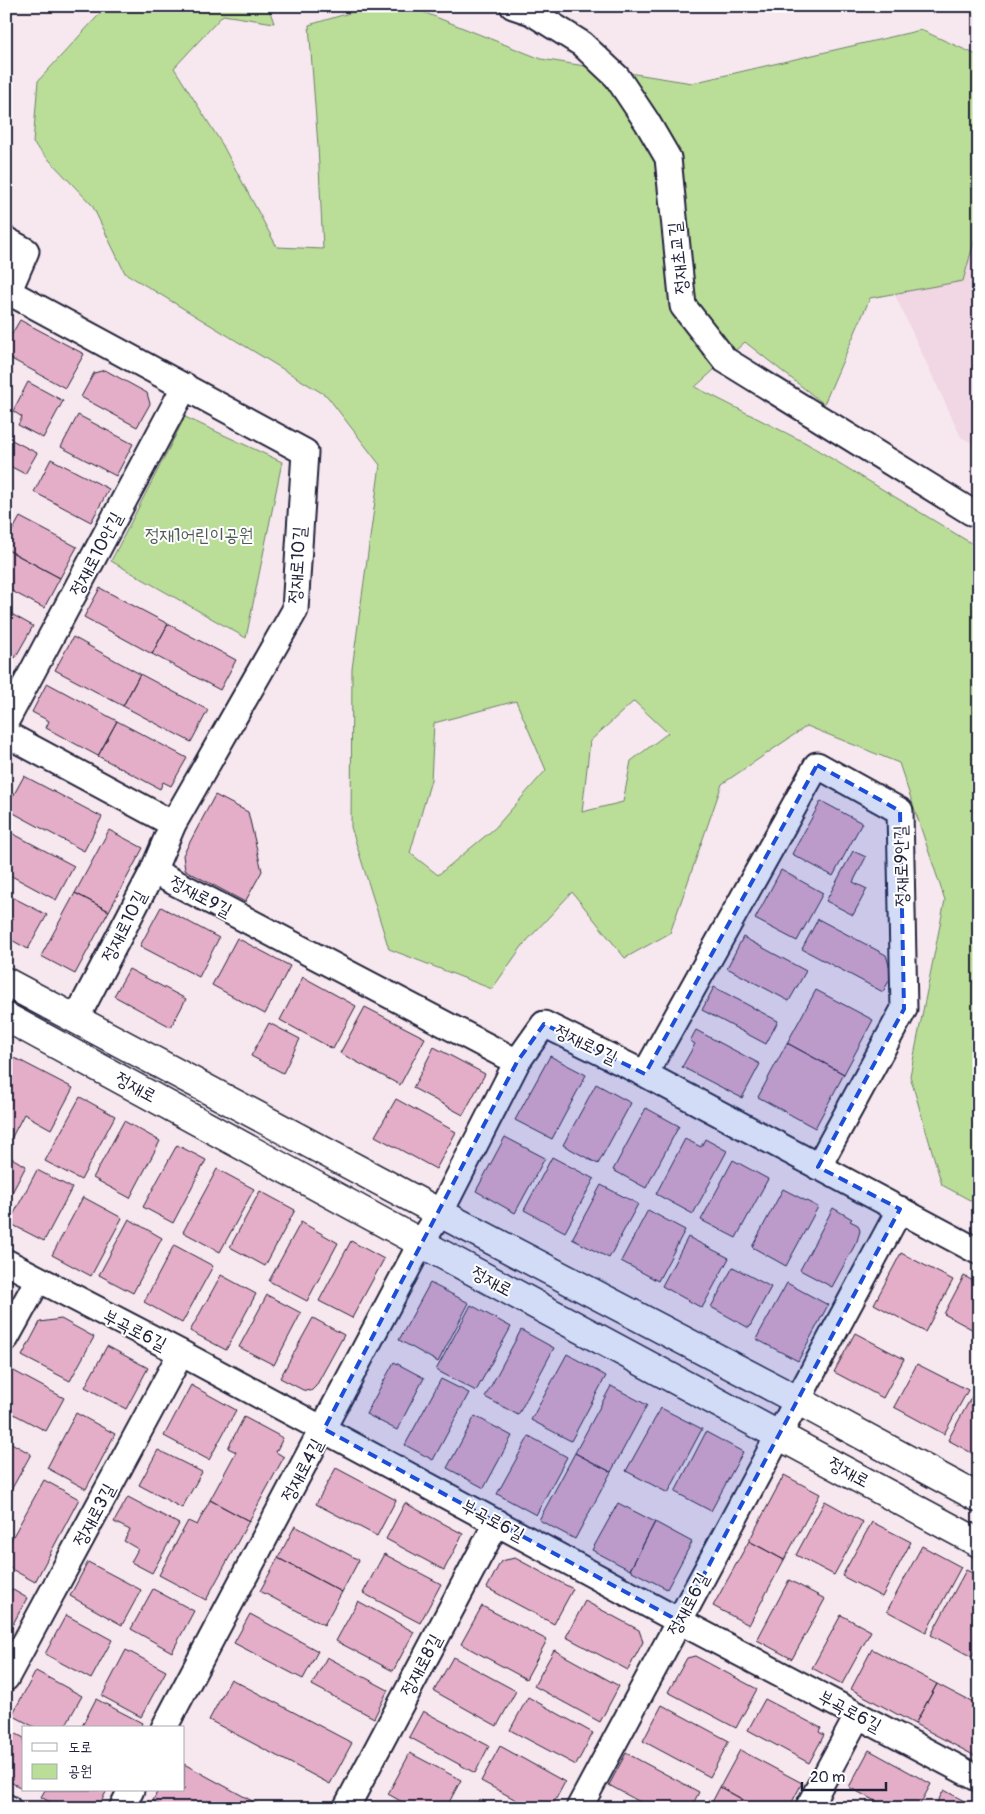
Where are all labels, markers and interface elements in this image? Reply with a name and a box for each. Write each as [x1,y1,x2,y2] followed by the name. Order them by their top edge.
[663,220,694,295] street label: 정재초교길
[65,508,128,600] street label: 정재로10안길
[145,524,253,547] park label: 정재1어린이공원
[283,525,312,604] street label: 정재로10길
[889,824,914,907] street label: 정재로9안길
[166,871,236,923] street label: 정재로9길
[97,886,152,966] street label: 정재로10길
[551,1019,621,1070] street label: 정재로9길
[111,1067,160,1108] street label: 정재로
[467,1261,516,1302] street label: 정재로
[99,1305,171,1356] street label: 부곡로6길
[276,1434,329,1506] street label: 정재로4길
[824,1452,873,1493] street label: 정재로
[68,1479,121,1551] street label: 정재로3길
[457,1494,529,1547] street label: 부곡로6길
[662,1568,715,1640] street label: 정재로6길
[396,1630,448,1700] street label: 정재로8길
[814,1685,886,1738] street label: 부곡로6길
[22,1726,185,1792] legend
[68,1738,92,1757] text: 도로
[802,1759,886,1791] scale bar
[68,1762,92,1781] text: 공원
[810,1768,845,1787] text: 20 m

